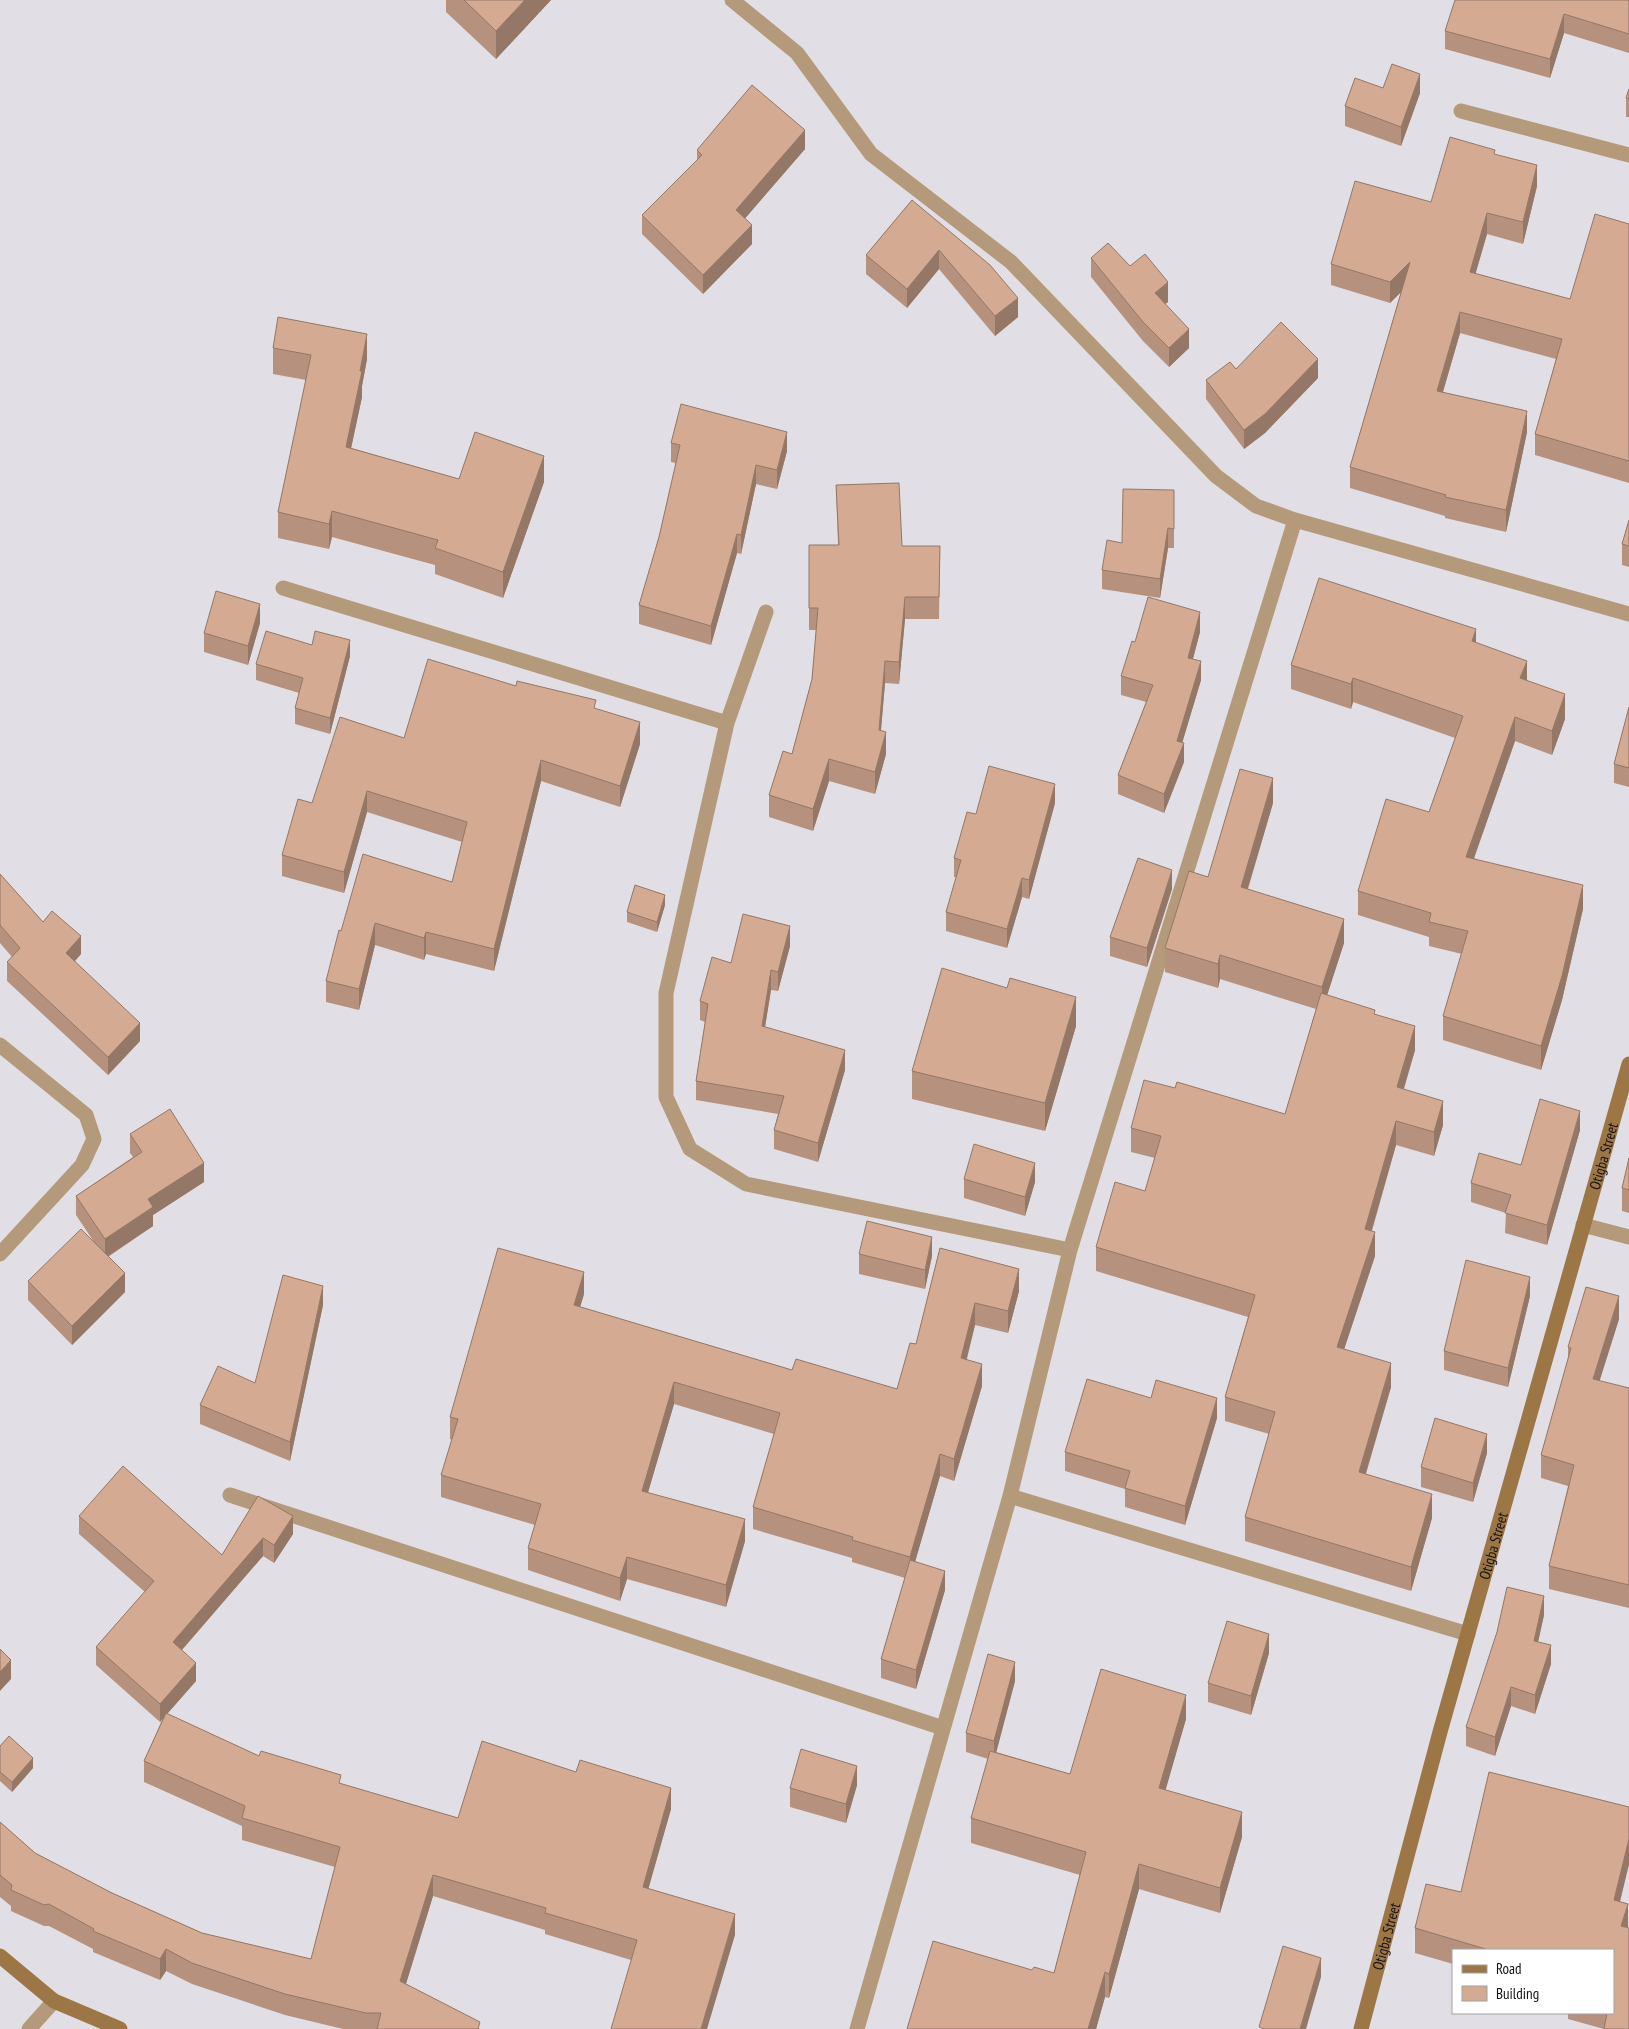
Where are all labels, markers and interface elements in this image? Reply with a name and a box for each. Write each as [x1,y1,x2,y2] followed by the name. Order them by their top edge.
[1584,1120,1622,1192] street label: Otigba Street
[1474,1510,1511,1581] street label: Otigba Street
[1368,1900,1404,1972] street label: Otigba Street
[1452,1949,1614,2014] legend
[1496,1959,1522,1978] text: Road
[1496,1984,1539,2003] text: Building

